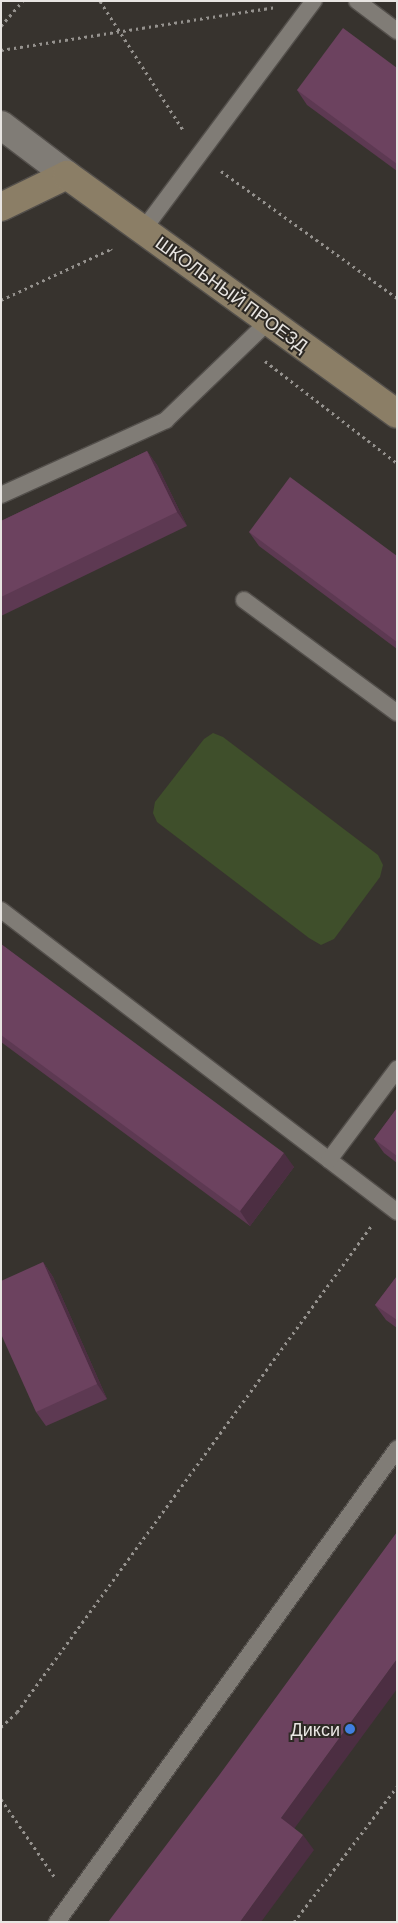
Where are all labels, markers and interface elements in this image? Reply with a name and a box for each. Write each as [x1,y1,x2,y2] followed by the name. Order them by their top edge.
[152,232,312,356] street label: ШКОЛЬНЫЙ ПРОЕЗД
[291,1718,340,1740] place label: Дикси
[344,1723,356,1735] marker: Дикси

